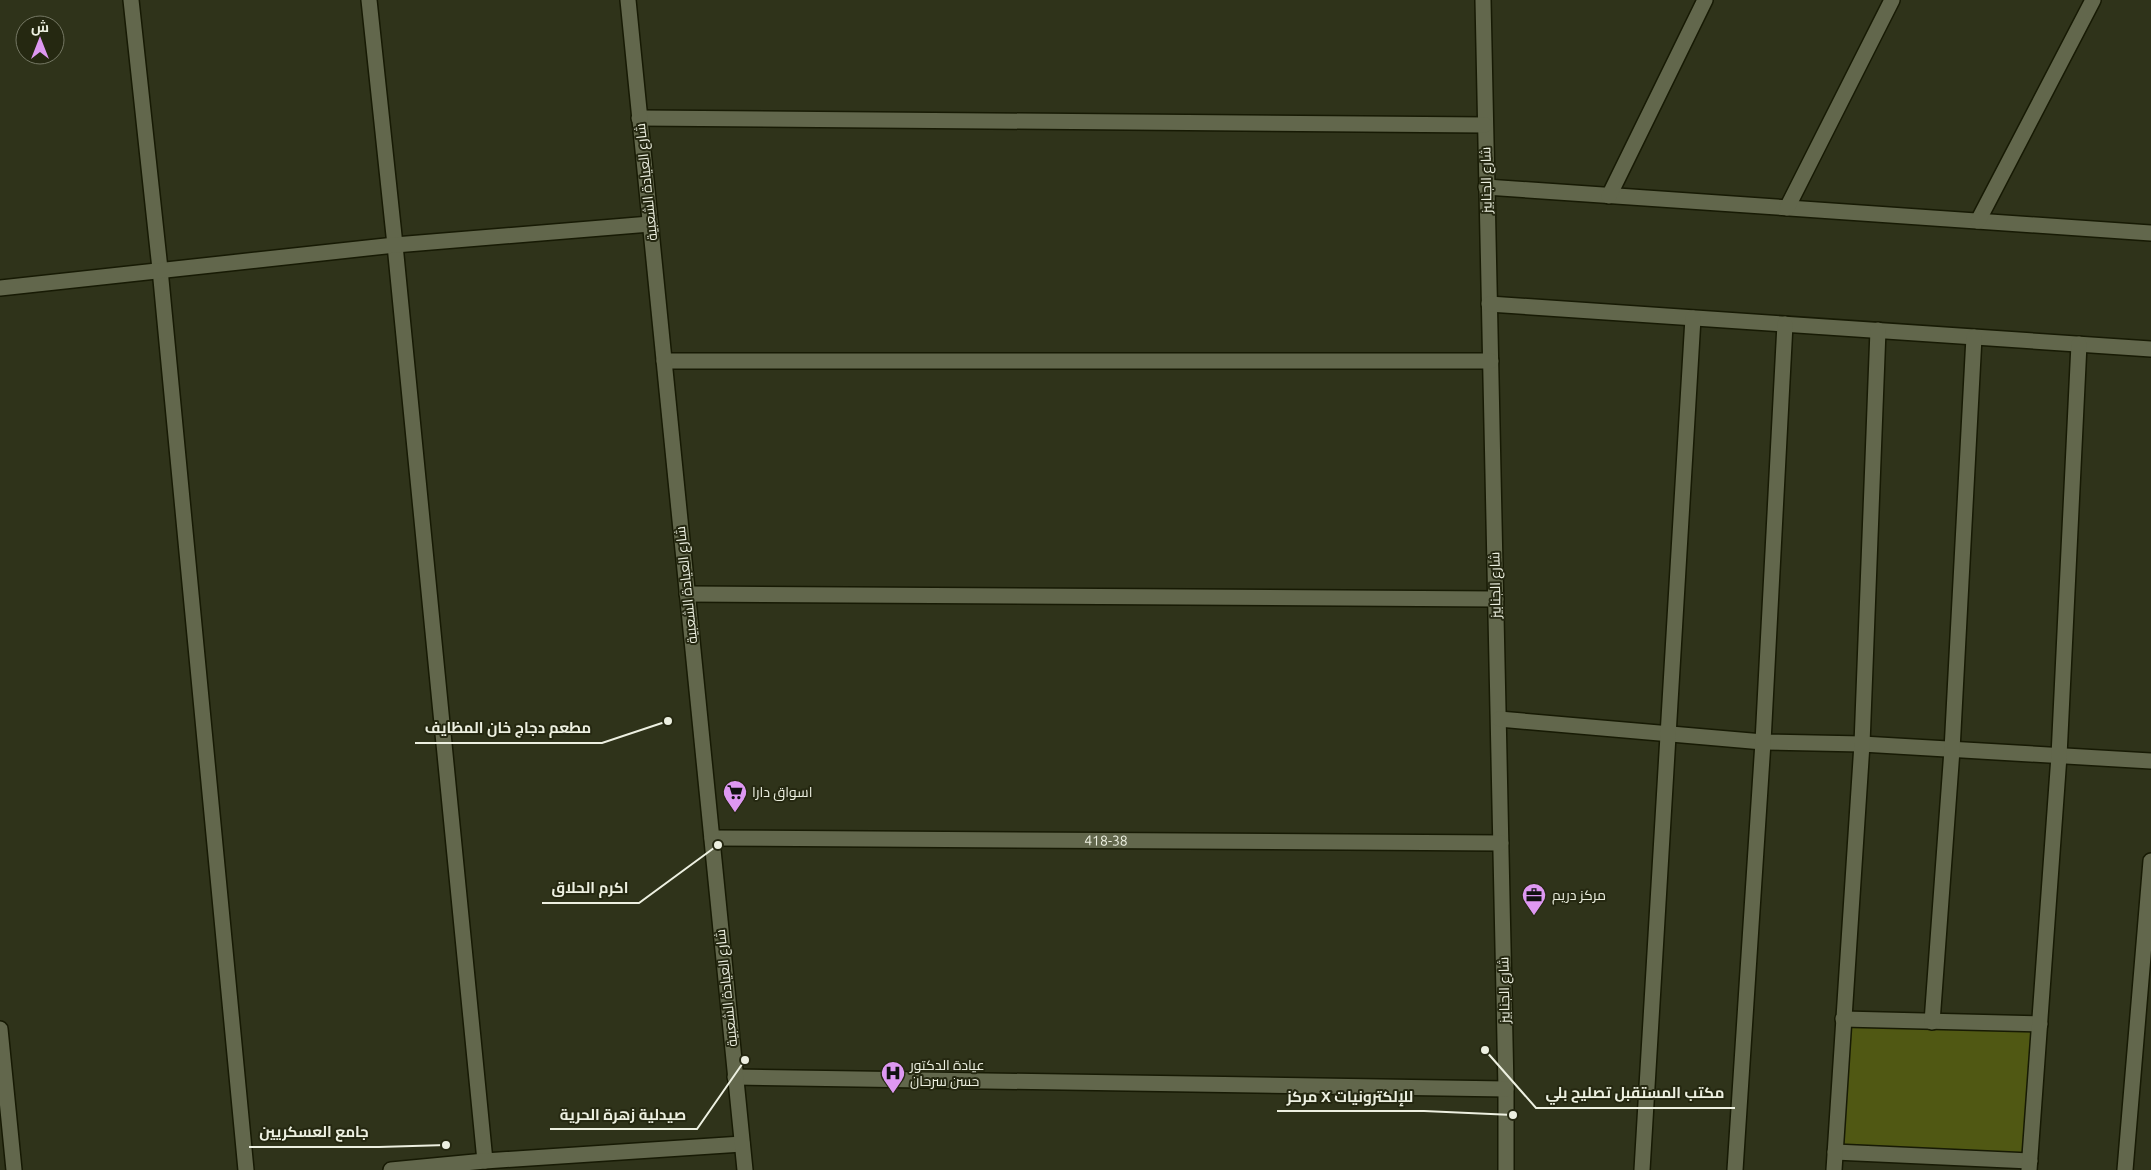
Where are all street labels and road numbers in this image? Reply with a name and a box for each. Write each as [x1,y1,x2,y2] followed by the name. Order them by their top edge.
[632,122,661,242] street label: شارع العيادة الشعبية
[1477,147,1496,214] street label: شارع الجنابيز
[672,525,701,645] street label: شارع العيادة الشعبية
[1486,552,1505,619] street label: شارع الجنابيز
[1084,832,1128,849] street label: 418-38
[712,928,741,1048] street label: شارع العيادة الشعبية
[1495,957,1514,1024] street label: شارع الجنابيز

